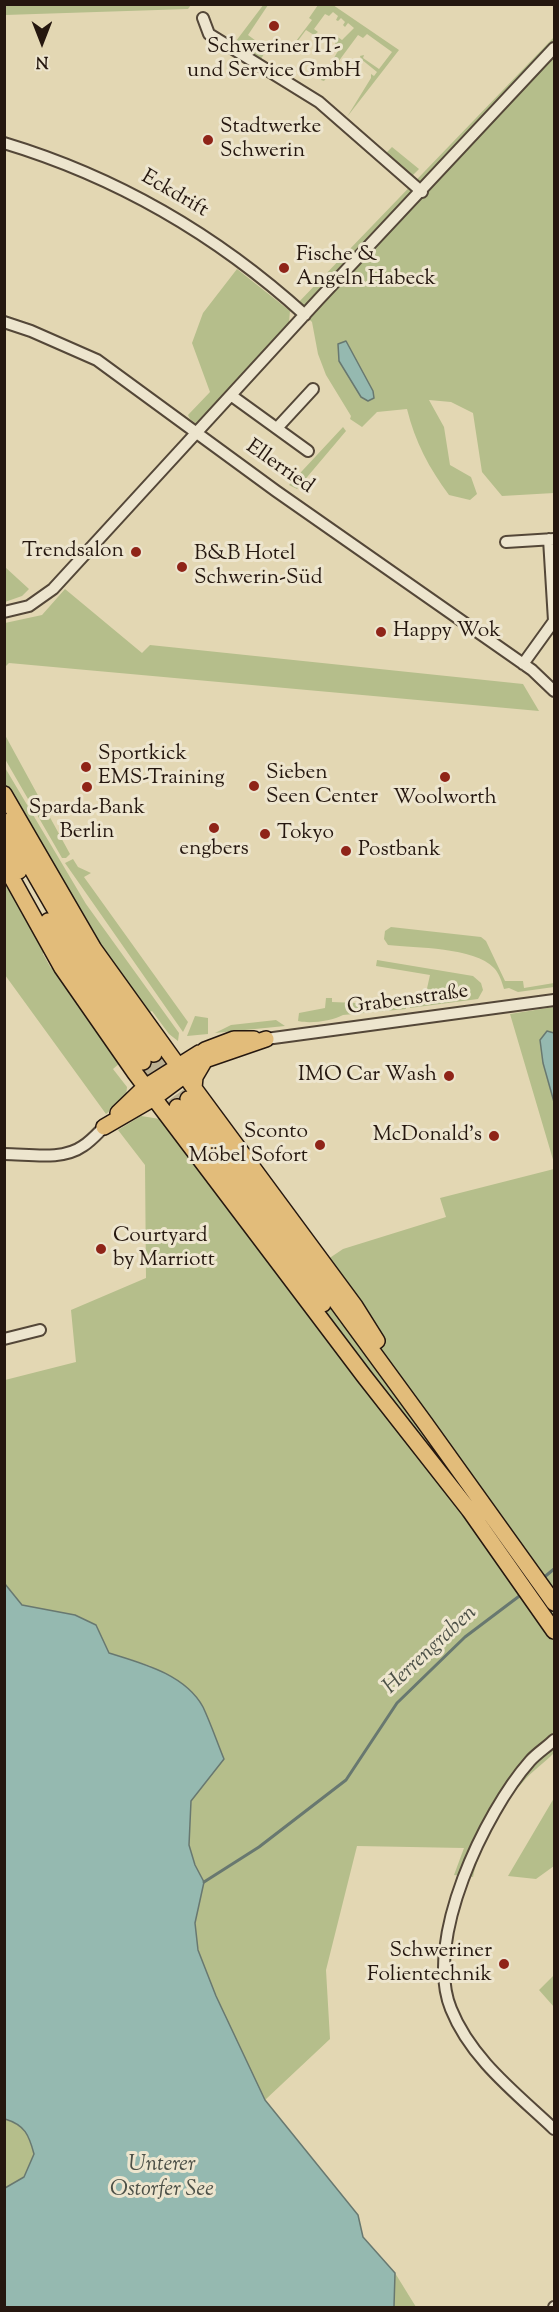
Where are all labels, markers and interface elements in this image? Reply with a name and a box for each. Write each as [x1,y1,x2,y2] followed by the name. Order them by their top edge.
[12,12,72,72] north arrow
[267,19,281,33] marker: Schweriner IT- und Service GmbH
[187,35,361,85] place label: Schweriner IT- und Service GmbH
[36,49,48,72] text: N
[220,115,321,165] place label: Stadtwerke Schwerin
[201,133,215,147] marker: Stadtwerke Schwerin
[136,166,212,224] street label: Eckdrift
[296,243,436,293] place label: Fische & Angeln Habeck
[277,261,291,275] marker: Fische & Angeln Habeck
[240,436,318,500] street label: Ellerried
[22,539,124,565] place label: Trendsalon
[194,542,323,592] place label: B&B Hotel Schwerin-Süd
[129,545,143,559] marker: Trendsalon
[175,560,189,574] marker: B&B Hotel Schwerin-Süd
[393,619,501,645] place label: Happy Wok
[374,625,388,639] marker: Happy Wok
[98,742,225,792] place label: Sportkick EMS-Training
[79,760,93,774] marker: Sportkick EMS-Training
[266,761,378,811] place label: Sieben Seen Center
[438,770,452,784] marker: Woolworth
[247,779,261,793] marker: Sieben Seen Center
[80,780,94,794] marker: Sparda-Bank Berlin
[393,786,497,812] place label: Woolworth
[29,796,145,846] place label: Sparda-Bank Berlin
[207,821,221,835] marker: engbers
[277,821,334,847] place label: Tokyo
[258,827,272,841] marker: Tokyo
[179,837,249,863] place label: engbers
[358,838,441,864] place label: Postbank
[339,844,353,858] marker: Postbank
[346,980,470,1022] street label: Grabenstraße
[298,1063,437,1089] place label: IMO Car Wash
[442,1069,456,1083] marker: IMO Car Wash
[189,1120,308,1170] place label: Sconto Möbel Sofort
[373,1123,482,1149] place label: McDonald's
[487,1129,501,1143] marker: McDonald's
[313,1138,327,1152] marker: Sconto Möbel Sofort
[113,1224,215,1274] place label: Courtyard by Marriott
[94,1242,108,1256] marker: Courtyard by Marriott
[379,1601,483,1701] water label: Herrengraben
[367,1939,492,1989] place label: Schweriner Folientechnik
[497,1957,511,1971] marker: Schweriner Folientechnik
[110,2153,214,2204] water label: Unterer Ostorfer See

